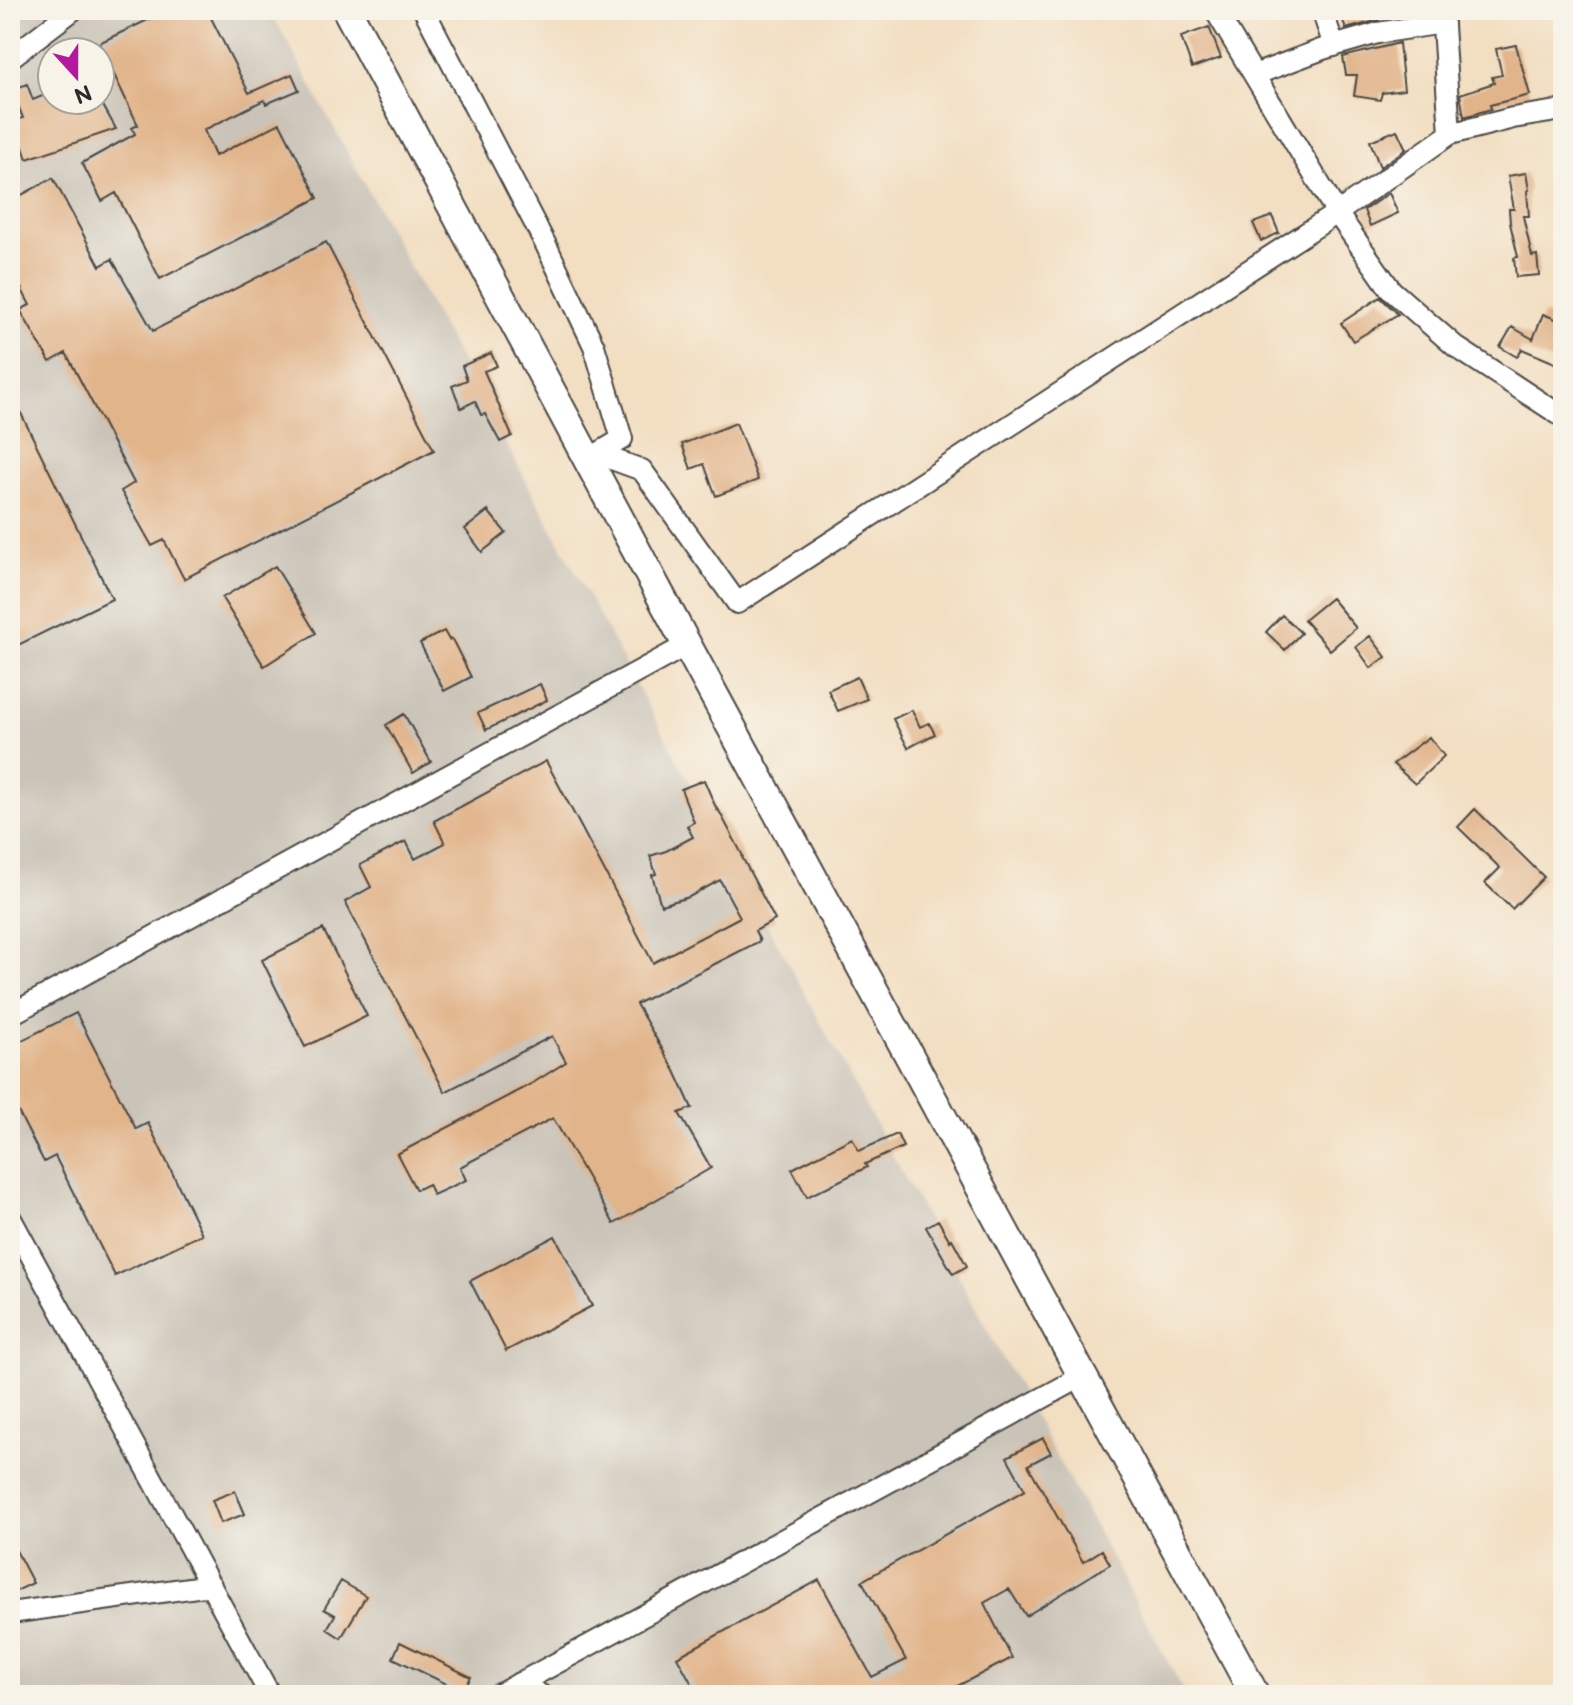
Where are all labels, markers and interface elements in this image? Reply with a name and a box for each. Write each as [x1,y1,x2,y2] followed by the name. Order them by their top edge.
[36,36,116,116] north arrow
[70,78,95,109] text: N

